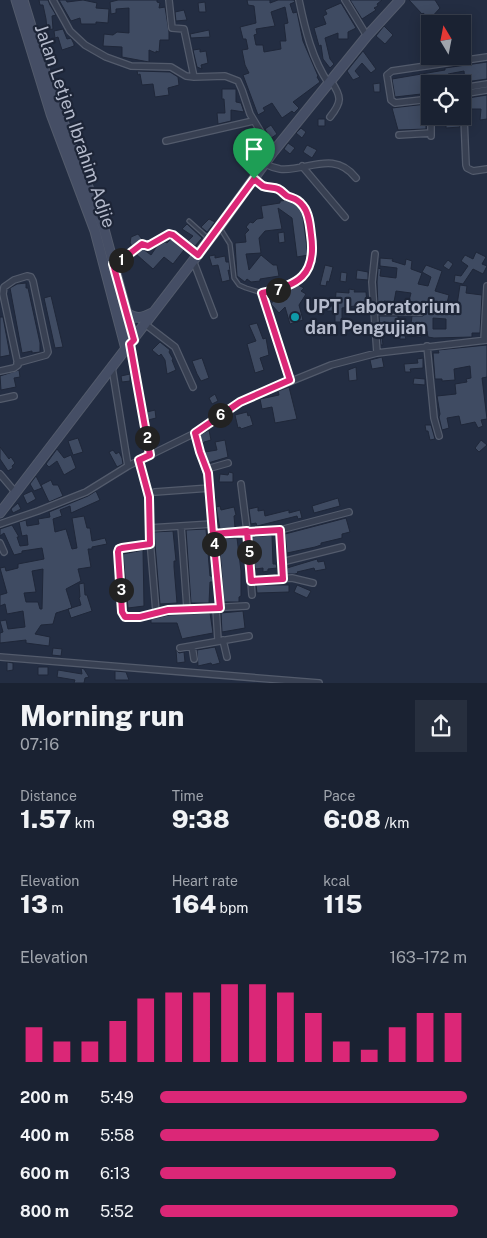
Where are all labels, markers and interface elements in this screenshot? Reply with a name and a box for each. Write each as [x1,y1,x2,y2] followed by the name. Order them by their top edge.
[421,15,471,65] north arrow
[421,15,471,125] map controls
[31,21,120,230] street label: Jalan Letjen Ibrahim Adjie
[421,75,471,125] button: locate
[233,128,275,179] pin
[240,135,268,163] icon: arrive
[108,248,134,272] pin: 1
[119,252,125,268] text: 1
[266,278,290,302] pin: 7
[274,282,283,298] text: 7
[305,296,460,338] place label: UPT Laboratorium dan Pengujian
[289,311,301,323] marker: UPT Laboratorium dan Pengujian
[208,402,232,428] pin: 6
[216,407,225,423] text: 6
[134,426,160,450] pin: 2
[143,430,152,446] text: 2
[202,532,226,556] pin: 4
[210,536,219,552] text: 4
[236,540,262,564] pin: 5
[245,544,254,560] text: 5
[108,578,134,602] pin: 3
[117,582,126,598] text: 3
[20,699,184,732] text: Morning run
[415,700,467,752] button: share
[20,735,59,754] text: 07:16
[20,788,77,804] text: Distance
[172,788,204,804] text: Time
[323,788,355,804] text: Pace
[20,804,71,834] text: 1.57
[172,804,230,834] text: 9:38
[323,804,381,834] text: 6:08
[71,815,95,831] text: km
[381,815,409,831] text: /km
[20,873,79,889] text: Elevation
[172,873,238,889] text: Heart rate
[323,873,350,889] text: kcal
[20,889,48,919] text: 13
[172,889,216,919] text: 164
[323,889,363,919] text: 115
[48,900,63,916] text: m
[216,900,248,916] text: bpm
[20,948,88,967] text: Elevation
[389,948,467,967] text: 163–172 m
[20,1088,69,1107] text: 200 m
[100,1088,134,1107] text: 5:49
[20,1126,69,1145] text: 400 m
[100,1126,134,1145] text: 5:58
[20,1164,69,1183] text: 600 m
[100,1164,130,1183] text: 6:13
[20,1202,69,1221] text: 800 m
[100,1202,134,1221] text: 5:52

